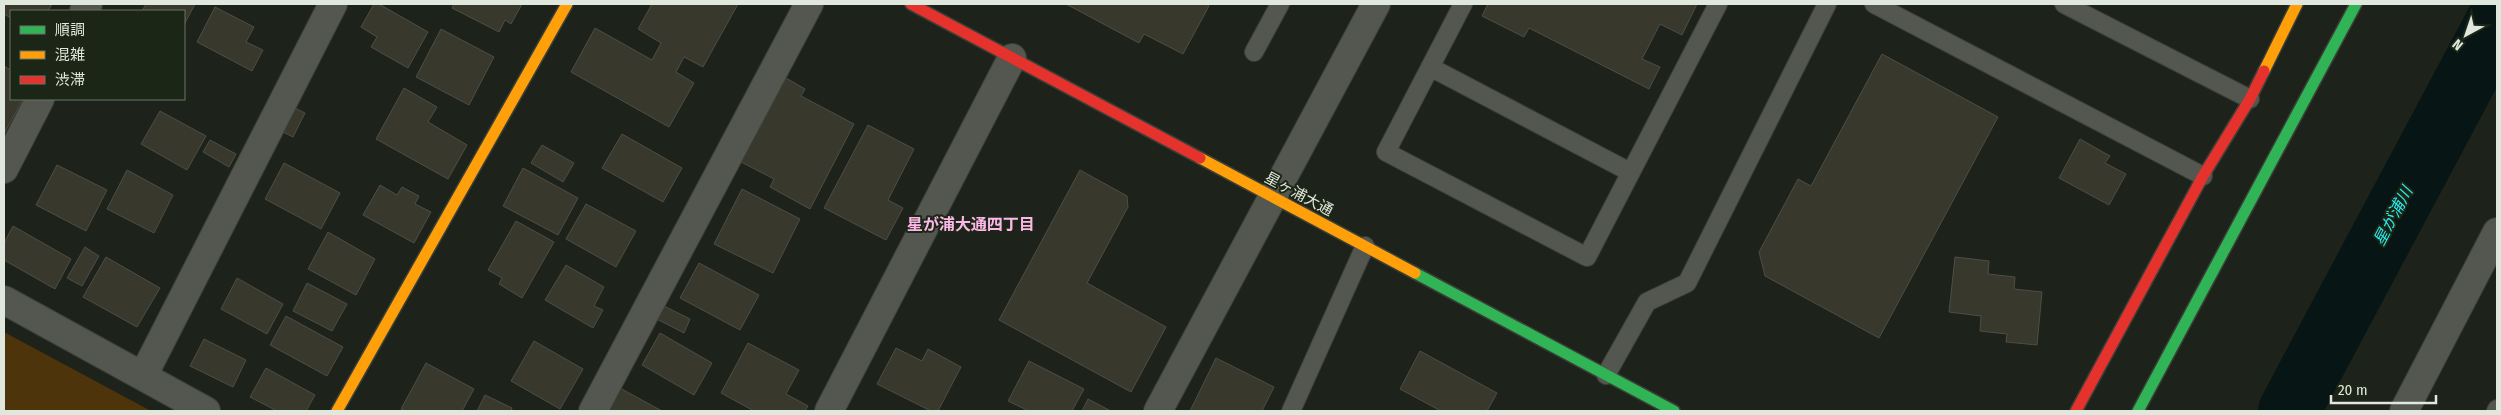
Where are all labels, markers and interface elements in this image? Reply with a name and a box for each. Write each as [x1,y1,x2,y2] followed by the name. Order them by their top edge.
[10,10,185,100] legend
[2441,10,2491,60] north arrow
[55,21,85,39] text: 順調
[2449,35,2467,54] text: N
[55,46,85,64] text: 混雑
[55,71,85,89] text: 渋滞
[1262,168,1336,220] street label: 星ヶ浦大通
[2370,182,2417,249] water label: 星が浦川
[907,215,1035,234] district label: 星が浦大通四丁目
[2331,372,2436,404] scale bar
[2338,381,2368,399] text: 20 m

